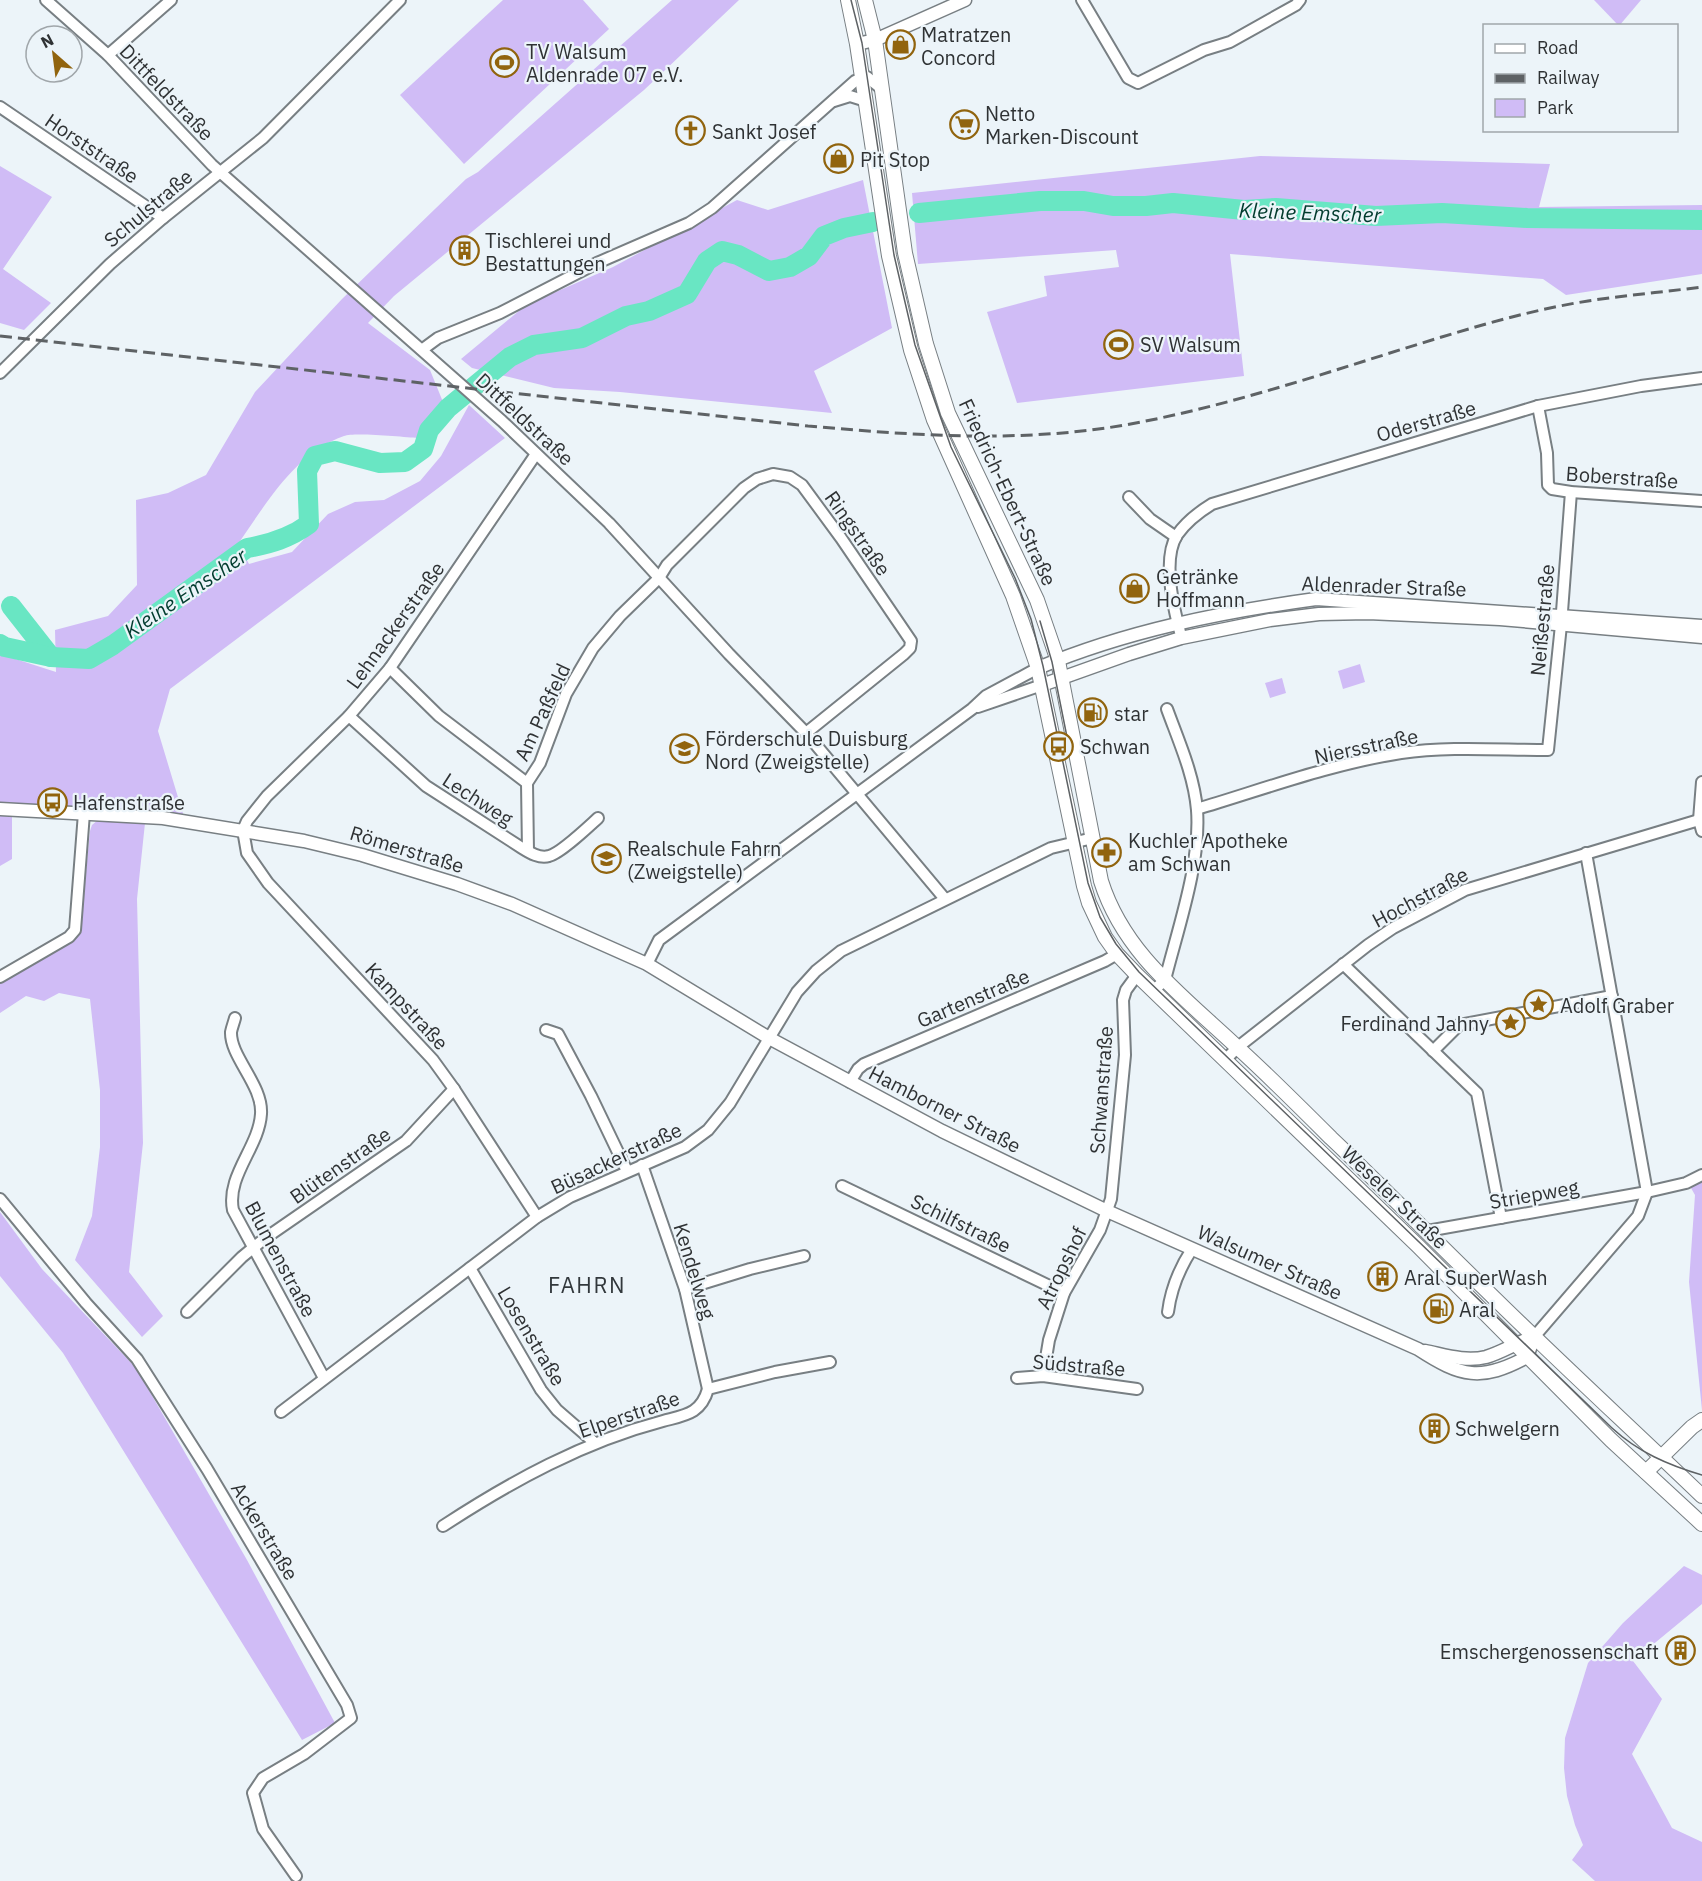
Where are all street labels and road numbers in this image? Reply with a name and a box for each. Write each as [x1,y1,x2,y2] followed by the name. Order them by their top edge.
[114,38,220,146] street label: Dittfeldstraße
[40,107,144,189] street label: Horststraße
[98,163,198,253] street label: Schulstraße
[470,367,580,471] street label: Dittfeldstraße
[953,394,1063,590] street label: Friedrich-Ebert-Straße
[1373,394,1479,448] street label: Oderstraße
[1565,460,1679,494] street label: Boberstraße
[819,485,897,581] street label: Ringstraße
[340,556,450,694] street label: Lehnackerstraße
[1524,563,1560,677] street label: Neißestraße
[1301,570,1467,602] street label: Aldenrader Straße
[508,659,576,765] street label: Am Paßfeld
[1312,722,1420,770] street label: Niersstraße
[438,766,519,832] street label: Lechweg
[347,819,467,879] street label: Römerstraße
[1367,860,1473,934] street label: Hochstraße
[359,956,455,1056] street label: Kampstraße
[913,962,1033,1034] street label: Gartenstraße
[1083,1025,1119,1155] street label: Schwanstraße
[864,1059,1026,1159] street label: Hamborner Straße
[546,1116,686,1200] street label: Büsackerstraße
[284,1120,396,1210] street label: Blütenstraße
[1336,1139,1454,1255] street label: Weseler Straße
[1487,1173,1581,1215] street label: Striepweg
[906,1187,1016,1259] street label: Schilfstraße
[239,1196,323,1322] street label: Blumenstraße
[1193,1218,1347,1306] street label: Walsumer Straße
[668,1220,723,1323] street label: Kendelweg
[1029,1222,1093,1314] street label: Atropshof
[492,1281,572,1391] street label: Losenstraße
[1032,1348,1126,1382] street label: Südstraße
[575,1384,683,1444] street label: Elperstraße
[225,1477,305,1585] street label: Ackerstraße

